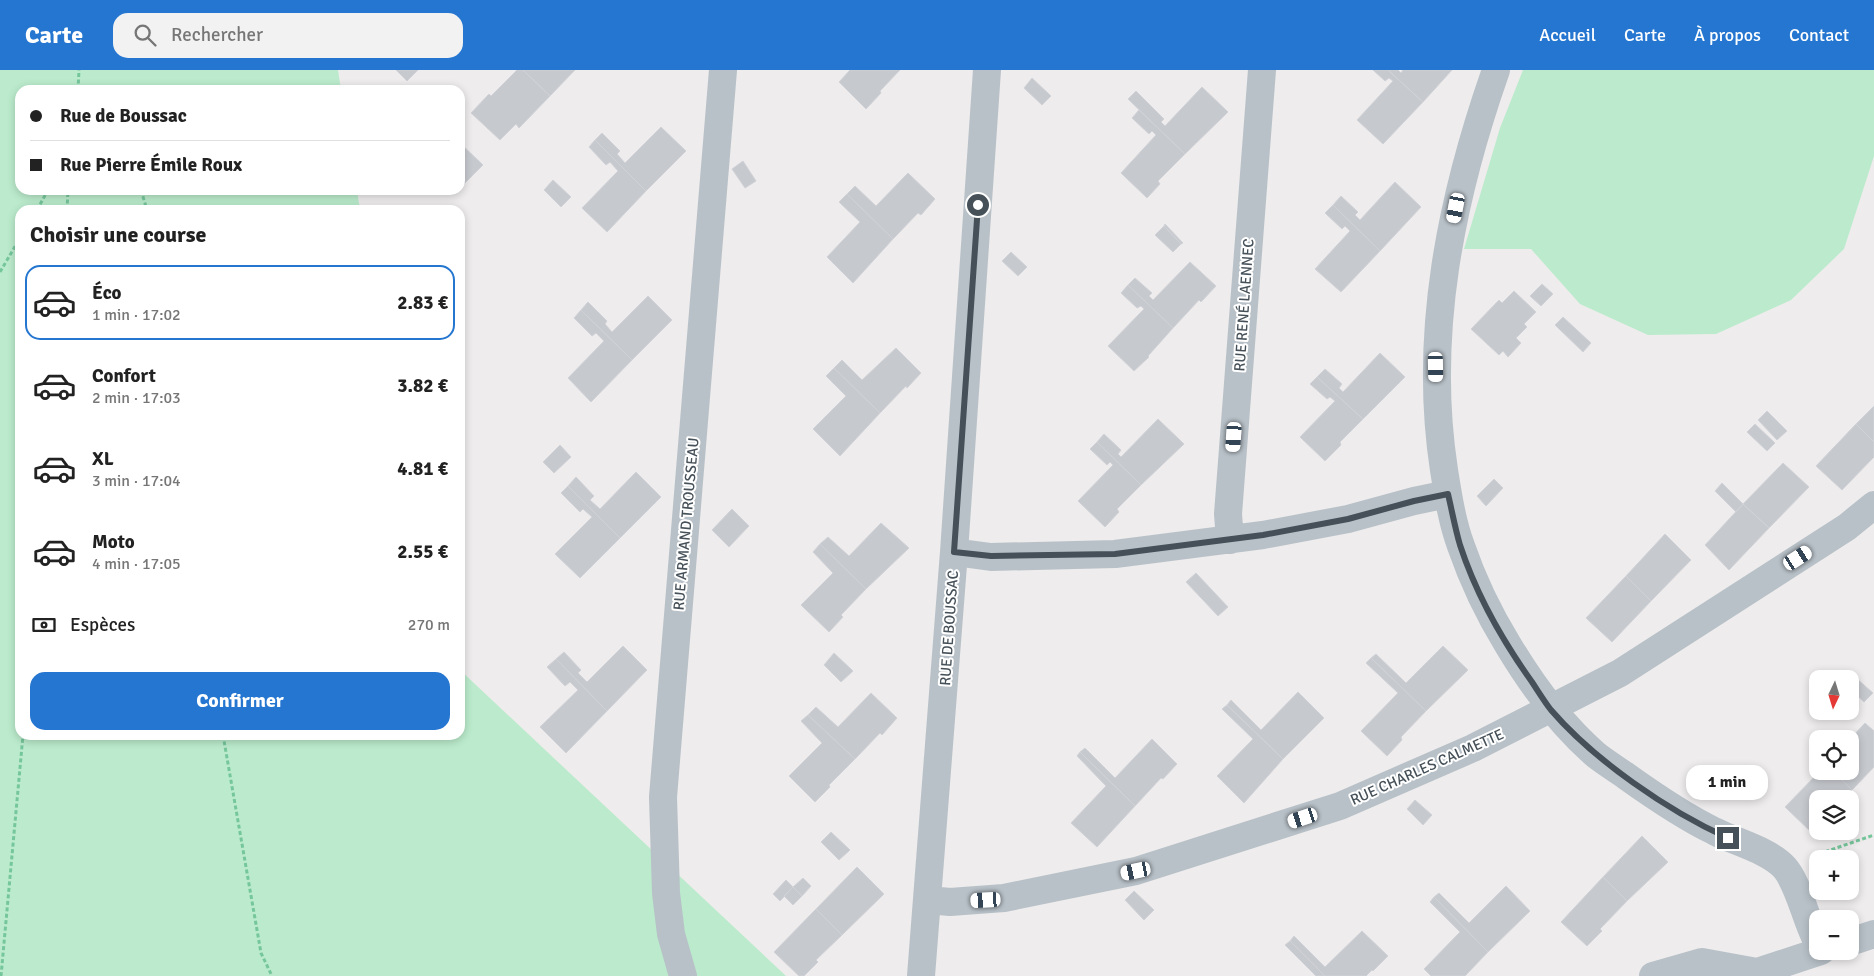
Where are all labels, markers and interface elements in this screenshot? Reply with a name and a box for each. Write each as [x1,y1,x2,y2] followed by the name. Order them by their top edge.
[113,13,463,58] search box
[25,20,83,50] text: Carte
[131,21,159,49] icon: search
[171,23,263,47] text: Rechercher
[1539,24,1596,46] text: Accueil
[1624,24,1666,46] text: Carte
[1694,24,1761,46] text: À propos
[1789,24,1849,46] text: Contact
[60,104,187,128] text: Rue de Boussac
[60,153,242,177] text: Rue Pierre Émile Roux
[1445,192,1466,224] car
[967,194,989,216] route start
[30,221,206,248] text: Choisir une course
[1229,238,1258,372] street label: RUE RENÉ LAENNEC
[32,280,77,325] icon: car
[92,281,122,305] text: Éco
[397,291,448,315] text: 2.83 €
[92,305,181,325] text: 1 min · 17:02
[1428,352,1443,382] car
[32,363,77,408] icon: car
[92,364,156,388] text: Confort
[397,374,448,398] text: 3.82 €
[92,388,181,408] text: 2 min · 17:03
[1225,422,1242,452] car
[669,437,703,611] street label: RUE ARMAND TROUSSEAU
[32,446,77,491] icon: car
[92,447,114,471] text: XL
[397,457,448,481] text: 4.81 €
[92,471,181,491] text: 3 min · 17:04
[32,529,77,574] icon: car
[92,530,135,554] text: Moto
[397,540,448,564] text: 2.55 €
[1781,544,1814,572] car
[92,554,181,574] text: 4 min · 17:05
[936,570,962,686] street label: RUE DE BOUSSAC
[30,611,58,639] icon: cash
[70,613,135,637] text: Espèces
[408,615,450,635] text: 270 m
[1809,670,1859,720] north arrow
[1809,670,1859,960] map controls
[30,672,450,730] button: Confirmer
[1348,725,1506,809] street label: RUE CHARLES CALMETTE
[1809,730,1859,780] button: locate
[1687,766,1769,800] callout: 1 min
[1708,772,1746,792] text: 1 min
[1809,790,1859,840] button: layers
[1286,806,1319,830] car
[1717,827,1739,849] route end
[1809,850,1859,900] button: +
[1119,861,1152,881] car
[970,892,1001,908] car
[1809,910,1859,960] button: −

